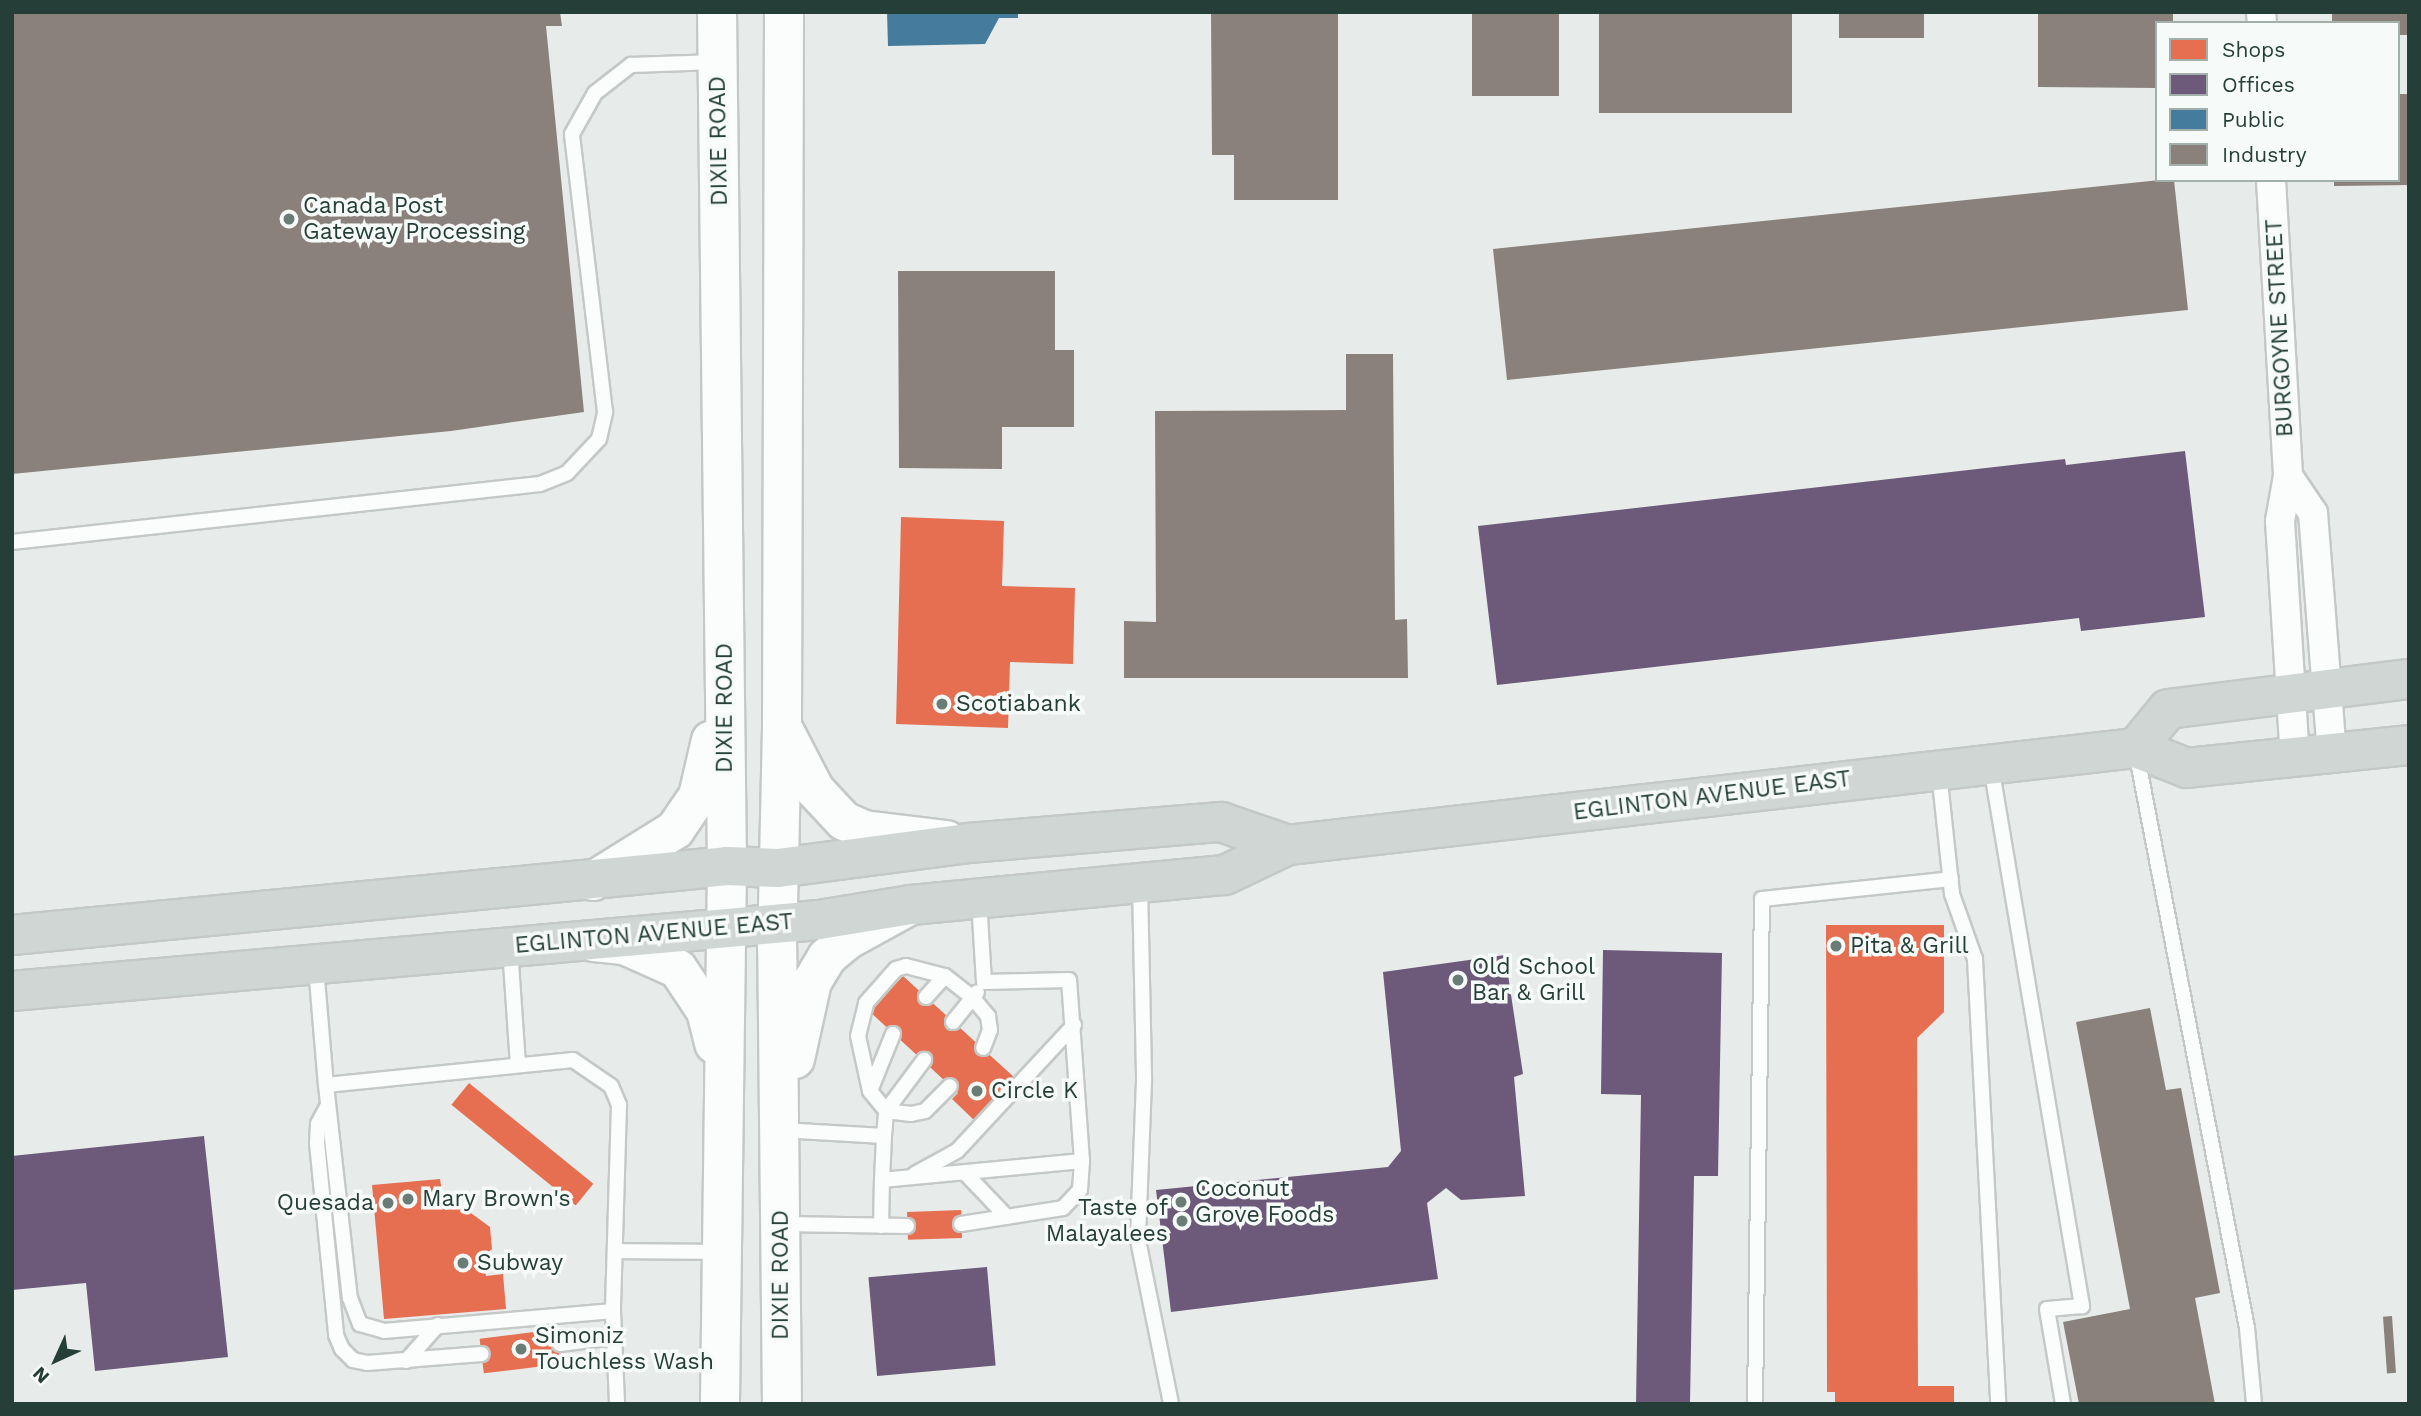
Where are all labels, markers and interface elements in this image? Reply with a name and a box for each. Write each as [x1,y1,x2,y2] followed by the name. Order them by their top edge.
[2155,21,2400,182] legend
[2222,37,2285,62] text: Shops
[2222,72,2295,97] text: Offices
[704,76,734,206] street label: DIXIE ROAD
[2222,107,2285,132] text: Public
[2222,142,2307,167] text: Industry
[303,192,526,246] place label: Canada Post Gateway Processing
[281,211,297,227] marker: Canada Post Gateway Processing
[2261,218,2299,438] street label: BURGOYNE STREET
[711,643,739,773] street label: DIXIE ROAD
[956,690,1081,718] place label: Scotiabank
[934,696,950,712] marker: Scotiabank
[1571,765,1853,827] street label: EGLINTON AVENUE EAST
[513,908,795,960] street label: EGLINTON AVENUE EAST
[1850,932,1969,960] place label: Pita & Grill
[1828,938,1844,954] marker: Pita & Grill
[1472,953,1595,1007] place label: Old School Bar & Grill
[1450,972,1466,988] marker: Old School Bar & Grill
[991,1077,1078,1105] place label: Circle K
[969,1083,985,1099] marker: Circle K
[1195,1175,1334,1229] place label: Coconut Grove Foods
[422,1185,571,1213] place label: Mary Brown's
[277,1189,374,1217] place label: Quesada
[400,1191,416,1207] marker: Mary Brown's
[1046,1194,1168,1248] place label: Taste of Malayalees
[1173,1194,1189,1210] marker: Coconut Grove Foods
[380,1195,396,1211] marker: Quesada
[767,1210,795,1340] street label: DIXIE ROAD
[1174,1213,1190,1229] marker: Taste of Malayalees
[477,1249,563,1277] place label: Subway
[455,1255,471,1271] marker: Subway
[535,1322,714,1376] place label: Simoniz Touchless Wash
[21,1325,91,1395] north arrow
[513,1341,529,1357] marker: Simoniz Touchless Wash
[28,1362,54,1388] text: N

